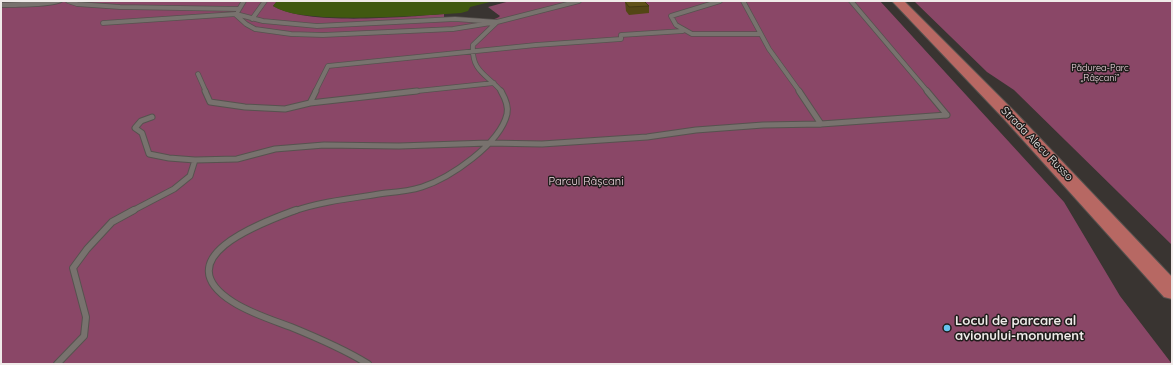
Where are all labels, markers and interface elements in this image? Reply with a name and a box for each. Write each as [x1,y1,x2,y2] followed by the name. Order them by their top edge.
[1071,63,1129,84] park label: Pădurea-Parc „Râșcani”
[998,104,1076,184] street label: Strada Alecu Russo
[549,175,623,189] park label: Parcul Râșcani
[955,313,1084,344] place label: Locul de parcare al avionului-monument
[942,323,952,333] marker: Locul de parcare al avionului-monument

